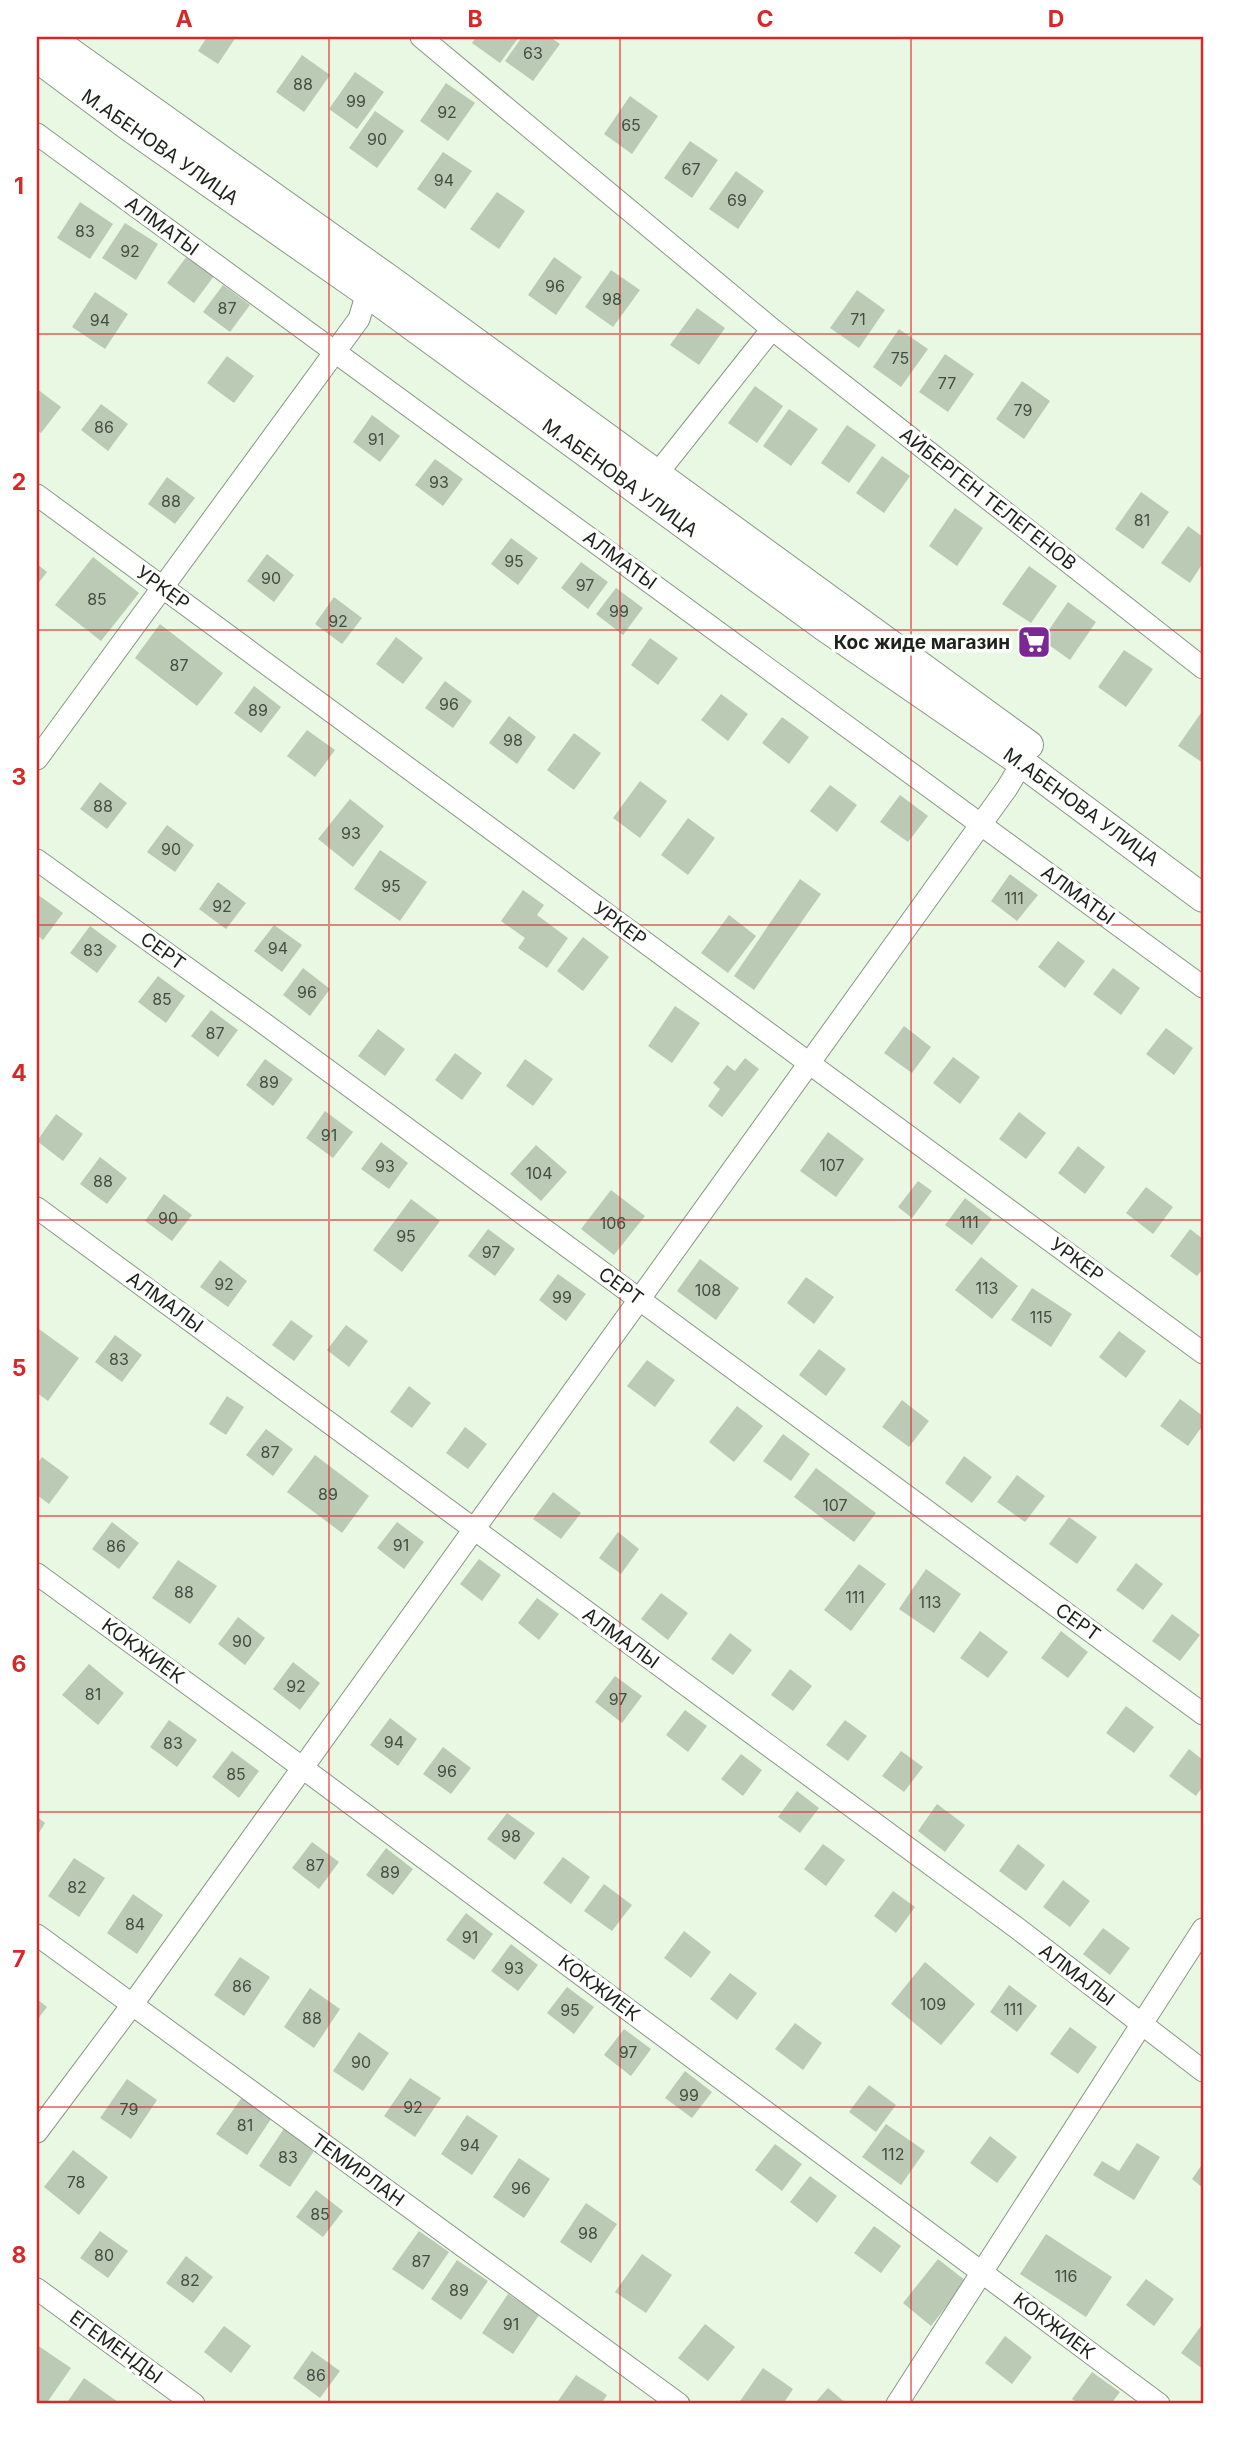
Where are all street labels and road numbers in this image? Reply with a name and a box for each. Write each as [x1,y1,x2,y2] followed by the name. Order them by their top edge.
[77,84,243,210] street label: М.АБЕНОВА УЛИЦА
[121,192,203,260] street label: АЛМАТЫ
[538,414,702,542] street label: М.АБЕНОВА УЛИЦА
[895,422,1082,575] street label: АЙБЕРГЕН ТЕЛЕГЕНОВ
[579,526,661,594] street label: АЛМАТЫ
[132,561,194,615] street label: УРКЕР
[999,743,1163,871] street label: М.АБЕНОВА УЛИЦА
[1037,861,1119,929] street label: АЛМАТЫ
[589,897,651,951] street label: УРКЕР
[136,927,190,975] street label: СЕРТ
[1046,1233,1108,1287] street label: УРКЕР
[594,1262,648,1310] street label: СЕРТ
[122,1267,208,1337] street label: АЛМАЛЫ
[1051,1598,1105,1646] street label: СЕРТ
[578,1603,664,1673] street label: АЛМАЛЫ
[97,1613,189,1689] street label: КОКЖИЕК
[1035,1939,1119,2011] street label: АЛМАЛЫ
[554,1950,645,2026] street label: КОКЖИЕК
[307,2129,409,2211] street label: ТЕМИРЛАН
[1009,2288,1100,2364] street label: КОКЖИЕК
[65,2306,167,2388] street label: ЕГЕМЕНДЫ

